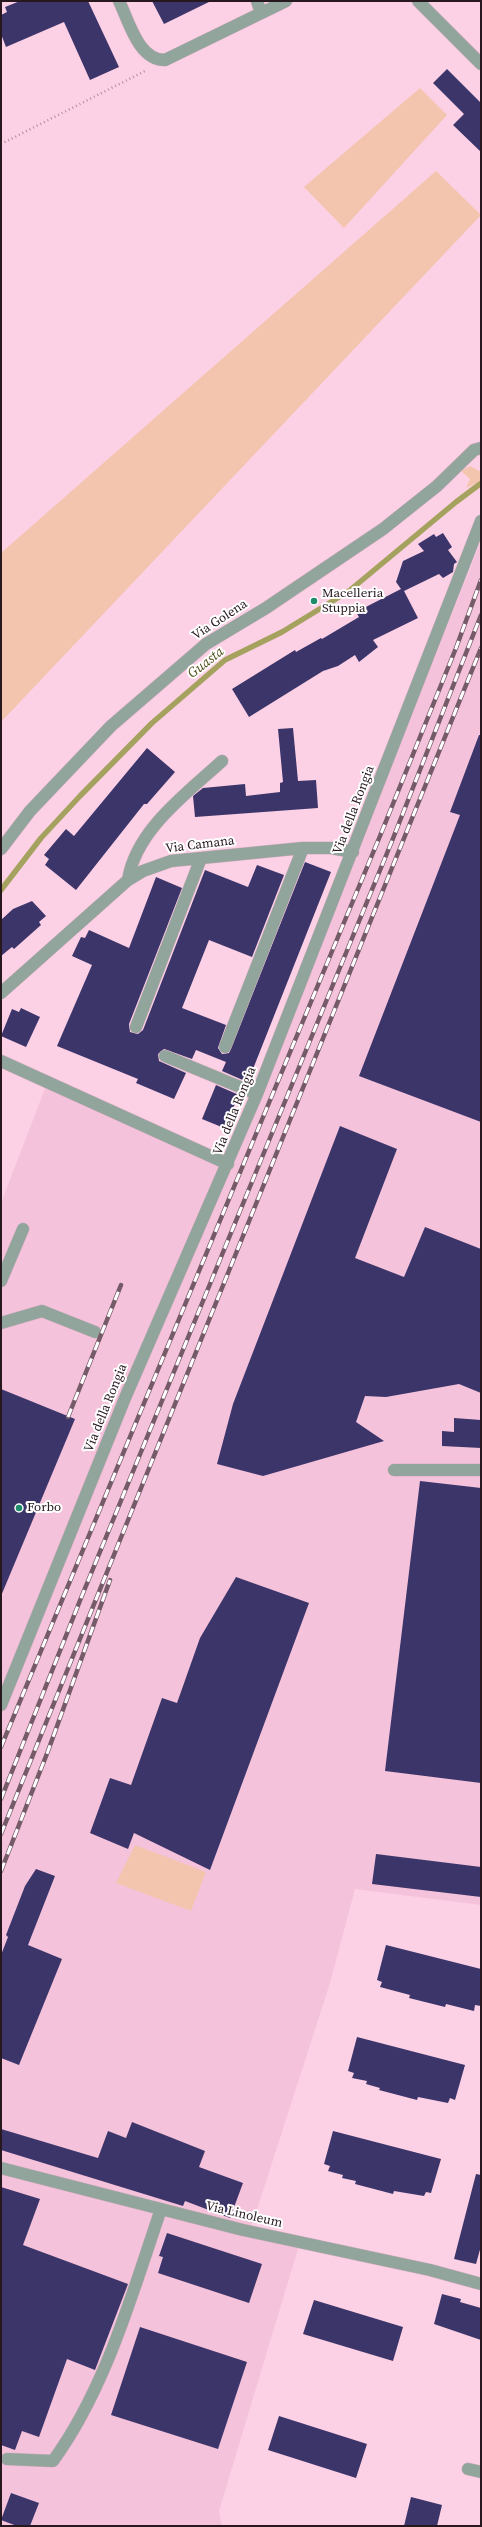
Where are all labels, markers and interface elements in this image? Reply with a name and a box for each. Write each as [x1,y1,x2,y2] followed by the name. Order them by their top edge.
[322,586,383,617] place label: Macelleria Stuppia
[189,596,251,644] street label: Via Golena
[309,596,319,606] marker: Macelleria Stuppia
[185,644,227,682] water label: Guasta
[330,764,378,856] street label: Via della Rongia
[165,833,235,857] street label: Via Camana
[210,1065,260,1157] street label: Via della Rongia
[81,1362,131,1454] street label: Via della Rongia
[27,1500,61,1516] place label: Forbo
[14,1503,24,1513] marker: Forbo
[204,2199,284,2231] street label: Via Linoleum

